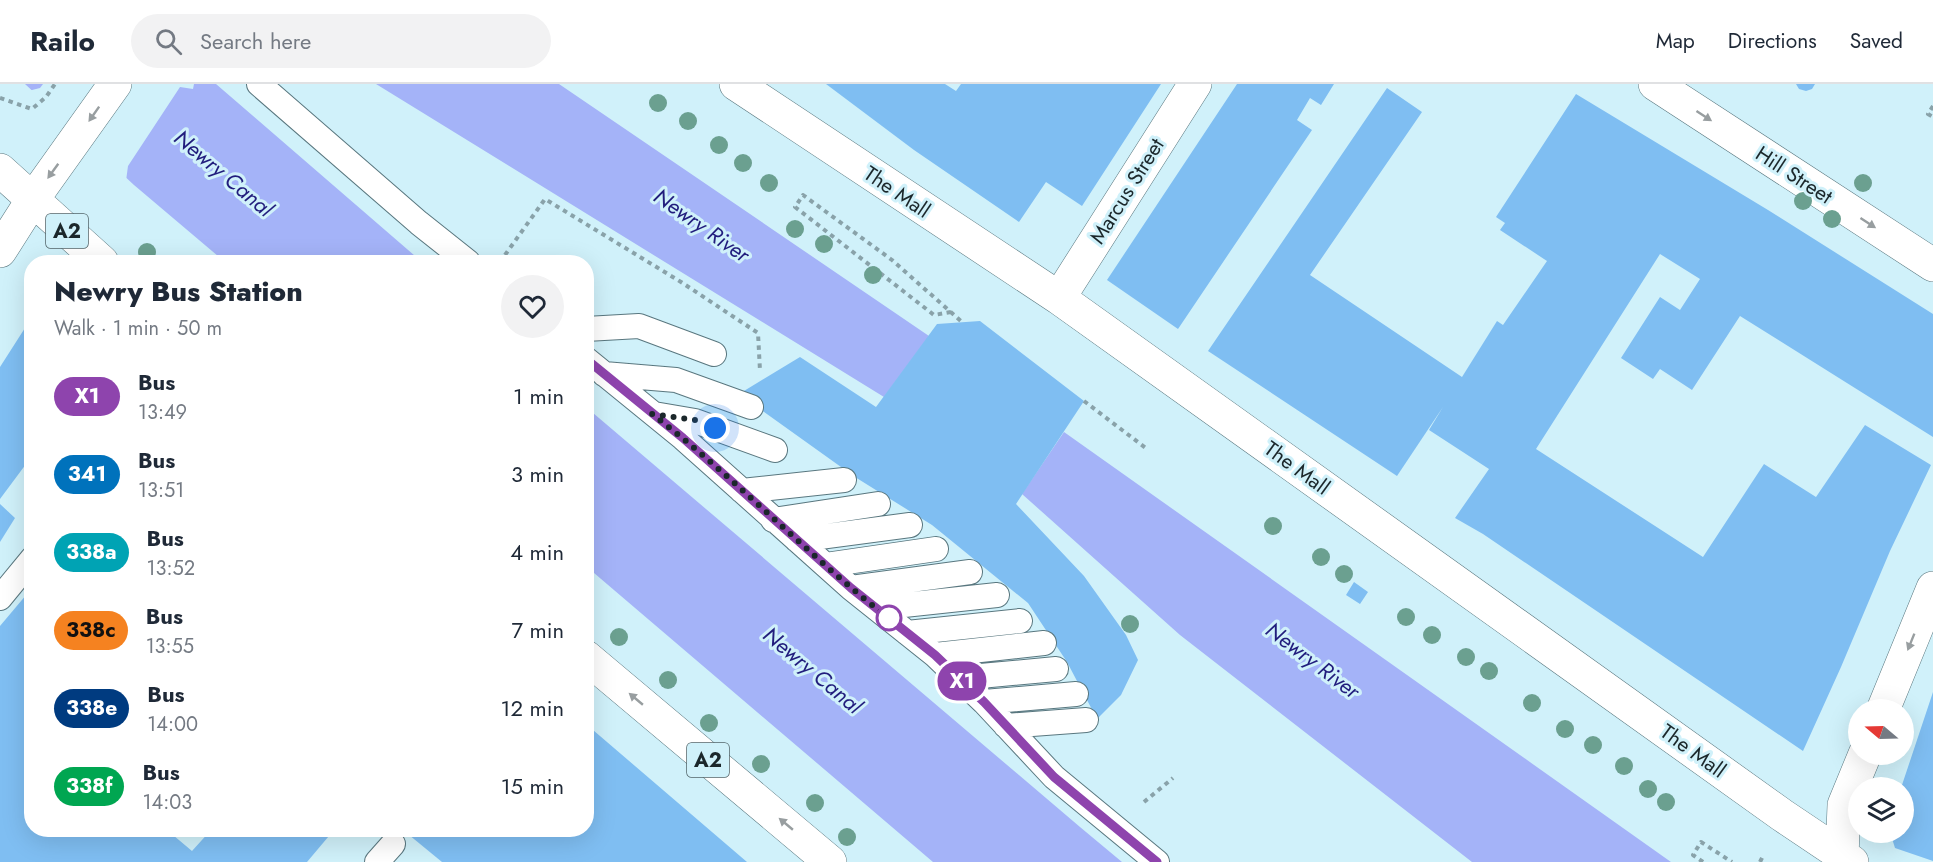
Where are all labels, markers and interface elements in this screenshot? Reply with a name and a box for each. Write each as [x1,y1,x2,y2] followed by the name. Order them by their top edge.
[131,14,551,68] search box
[30,21,95,62] text: Railo
[152,25,185,58] icon: search
[200,25,311,57] text: Search here
[1656,26,1695,56] text: Map
[1728,26,1817,56] text: Directions
[1850,26,1903,56] text: Saved
[88,105,100,121] one-way arrow
[1696,110,1712,121] one-way arrow
[167,122,281,225] water label: Newry Canal
[1083,132,1171,250] street label: Marcus Street
[1750,139,1838,211] street label: Hill Street
[858,159,936,225] street label: The Mall
[47,162,59,178] one-way arrow
[648,180,758,271] water label: Newry River
[46,214,88,248] road number: A2
[1859,217,1876,228] one-way arrow
[54,271,303,312] text: Newry Bus Station
[501,275,564,338] button: heart
[54,314,222,343] text: Walk · 1 min · 50 m
[138,366,175,398] text: Bus
[513,380,564,412] text: 1 min
[74,381,100,411] text: X1
[138,398,187,427] text: 13:49
[700,413,730,443] your location
[1258,434,1336,502] street label: The Mall
[138,444,175,476] text: Bus
[511,458,564,490] text: 3 min
[68,459,106,489] text: 341
[138,476,184,505] text: 13:51
[147,522,184,554] text: Bus
[510,536,564,568] text: 4 min
[66,537,117,567] text: 338a
[147,554,195,583] text: 13:52
[146,600,183,632] text: Bus
[876,605,902,631] unlabelled marker
[511,614,564,646] text: 7 min
[1259,614,1368,707] water label: Newry River
[66,615,116,645] text: 338c
[756,619,870,722] water label: Newry Canal
[146,632,194,661] text: 13:55
[1906,633,1916,651] one-way arrow
[935,662,989,700] line badge: X1
[949,666,975,696] text: X1
[147,678,185,710] text: Bus
[501,692,564,724] text: 12 min
[66,693,117,723] text: 338e
[629,693,644,706] one-way arrow
[1848,699,1914,765] north arrow
[1848,699,1914,843] map controls
[147,710,198,739] text: 14:00
[1654,717,1732,785] street label: The Mall
[687,743,729,777] road number: A2
[142,756,180,788] text: Bus
[501,770,564,802] text: 15 min
[66,771,112,801] text: 338f
[1848,777,1914,843] button: layers
[142,788,192,817] text: 14:03
[778,818,794,831] one-way arrow

